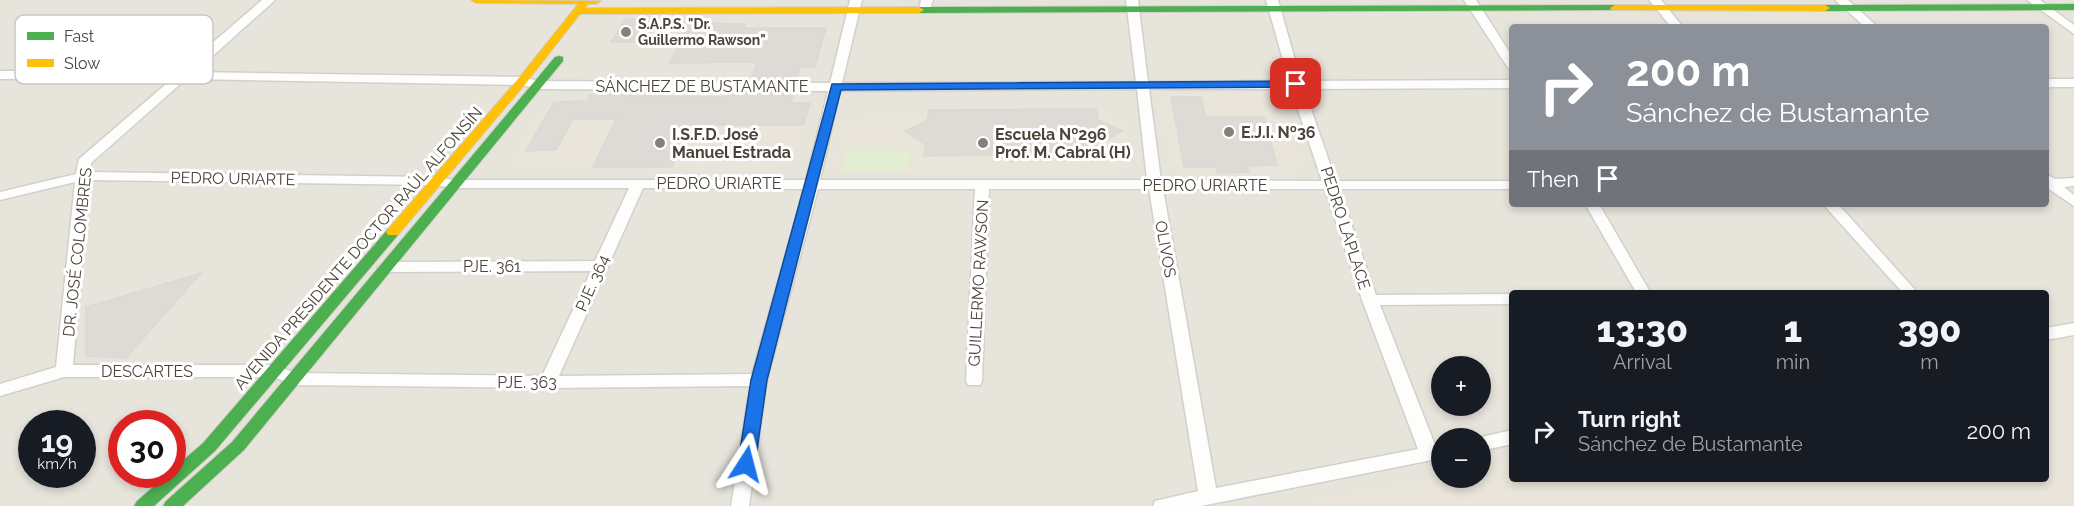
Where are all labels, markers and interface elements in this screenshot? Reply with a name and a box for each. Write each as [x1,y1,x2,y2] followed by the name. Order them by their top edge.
[15,15,213,84] legend
[638,16,766,48] place label: S.A.P.S. "Dr. Guillermo Rawson"
[619,25,633,39] marker: S.A.P.S. "Dr. Guillermo Rawson"
[64,27,95,46] text: Fast
[1626,47,1750,96] text: 200 m
[1527,48,1605,126] icon: right
[64,54,100,73] text: Slow
[1270,58,1321,109] pin
[1279,67,1312,100] icon: arrive
[595,76,809,96] street label: SÁNCHEZ DE BUSTAMANTE
[1626,97,1929,128] text: Sánchez de Bustamante
[230,102,486,394] street label: AVENIDA PRESIDENTE DOCTOR RAÚL ALFONSÍN
[1241,123,1316,142] place label: E.J.I. Nº36
[672,125,791,162] place label: I.S.F.D. José Manuel Estrada
[995,125,1131,162] place label: Escuela Nº296 Prof. M. Cabral (H)
[1222,125,1236,139] marker: E.J.I. Nº36
[653,136,667,150] marker: I.S.F.D. José Manuel Estrada
[976,136,990,150] marker: Escuela Nº296 Prof. M. Cabral (H)
[1591,162,1624,195] icon: arrive
[1317,164,1374,292] street label: PEDRO LAPLACE
[58,166,96,338] street label: DR. JOSÉ COLOMBRES
[1527,166,1579,192] text: Then
[170,168,296,189] street label: PEDRO URIARTE
[657,174,782,193] street label: PEDRO URIARTE
[1143,176,1268,195] street label: PEDRO URIARTE
[965,199,992,367] street label: GUILLERMO RAWSON
[1151,219,1180,279] street label: OLIVOS
[572,252,613,314] street label: PJE. 364
[463,257,521,276] street label: PJE. 361
[1597,308,1688,350] text: 13:30
[1784,308,1802,350] text: 1
[1898,308,1961,350] text: 390
[1613,350,1672,374] text: Arrival
[1776,350,1810,374] text: min
[1920,350,1939,374] text: m
[1431,356,1491,488] map controls
[1431,356,1491,416] button: +
[101,362,193,381] street label: DESCARTES
[497,373,557,392] street label: PJE. 363
[1578,406,1681,432] text: Turn right
[108,410,186,488] speed limit sign: 30
[1527,415,1560,448] icon: right
[1967,418,2031,444] text: 200 m
[41,424,73,459] text: 19
[1431,428,1491,488] button: −
[714,432,778,496] position arrow
[1578,432,1803,456] text: Sánchez de Bustamante
[37,455,77,473] text: km/h

